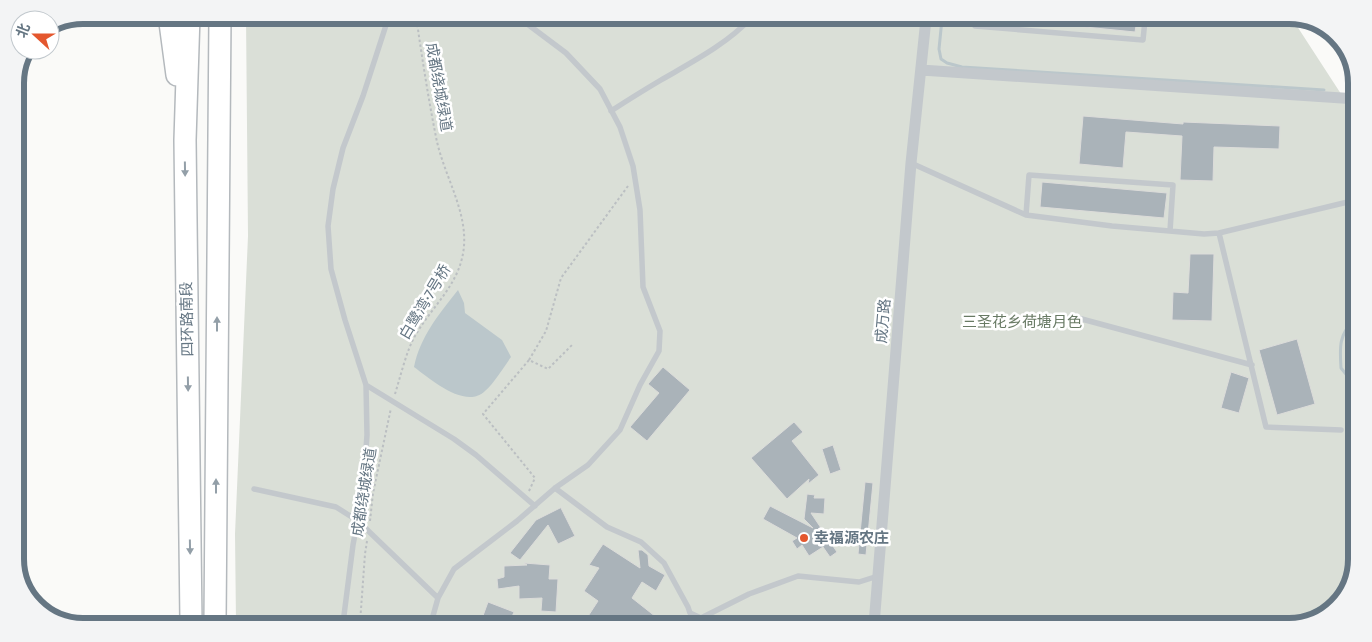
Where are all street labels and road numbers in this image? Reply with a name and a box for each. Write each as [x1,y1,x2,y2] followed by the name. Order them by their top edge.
[422,41,456,133] street label: 成都绕城绿道
[396,261,454,343] street label: 白鹭湾·7号桥
[177,281,197,357] street label: 四环路南段
[872,298,894,344] street label: 成万路
[348,446,380,538] street label: 成都绕城绿道

